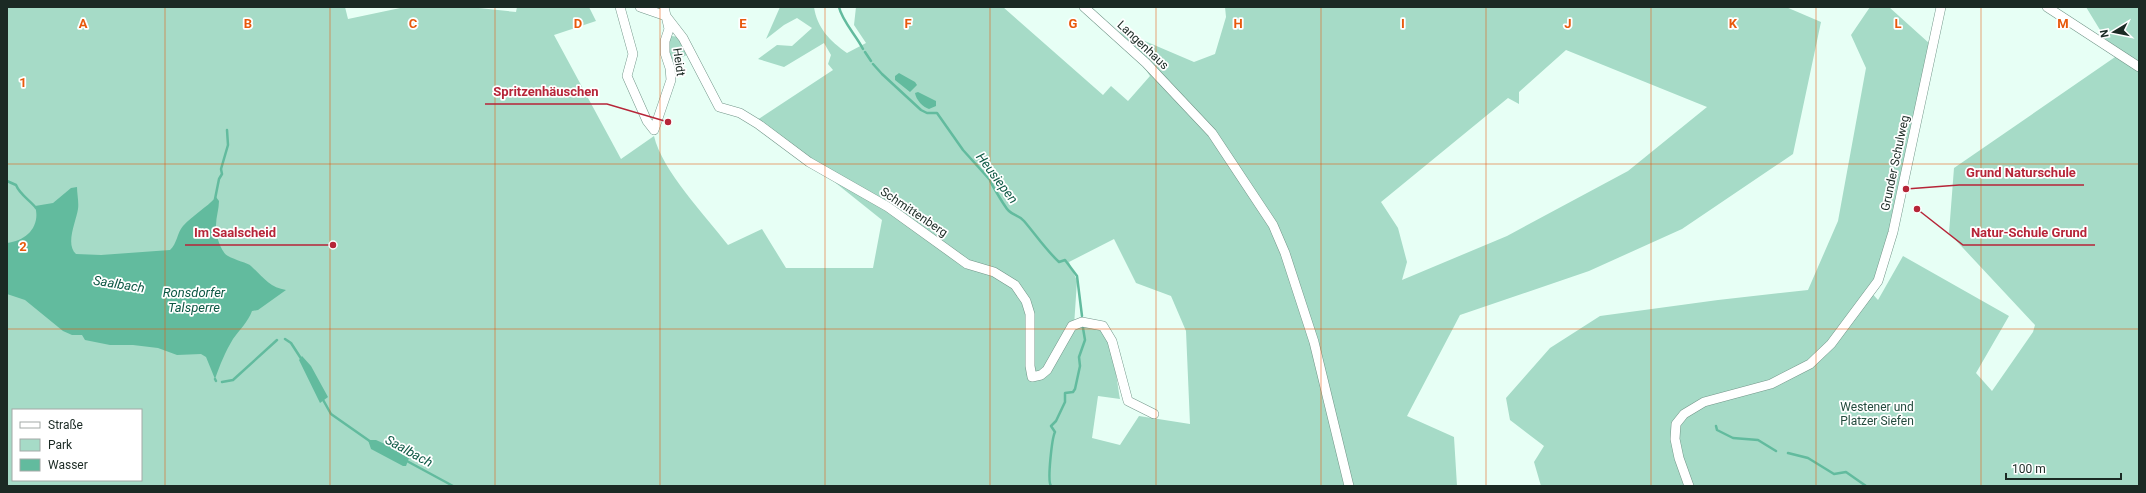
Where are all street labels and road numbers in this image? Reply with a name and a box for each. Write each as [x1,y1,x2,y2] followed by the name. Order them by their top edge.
[1114,18,1172,72] street label: Langenhaus
[670,47,688,77] street label: Heidt
[1878,114,1912,212] street label: Grunder Schulweg
[878,184,950,240] street label: Schmittenberg

